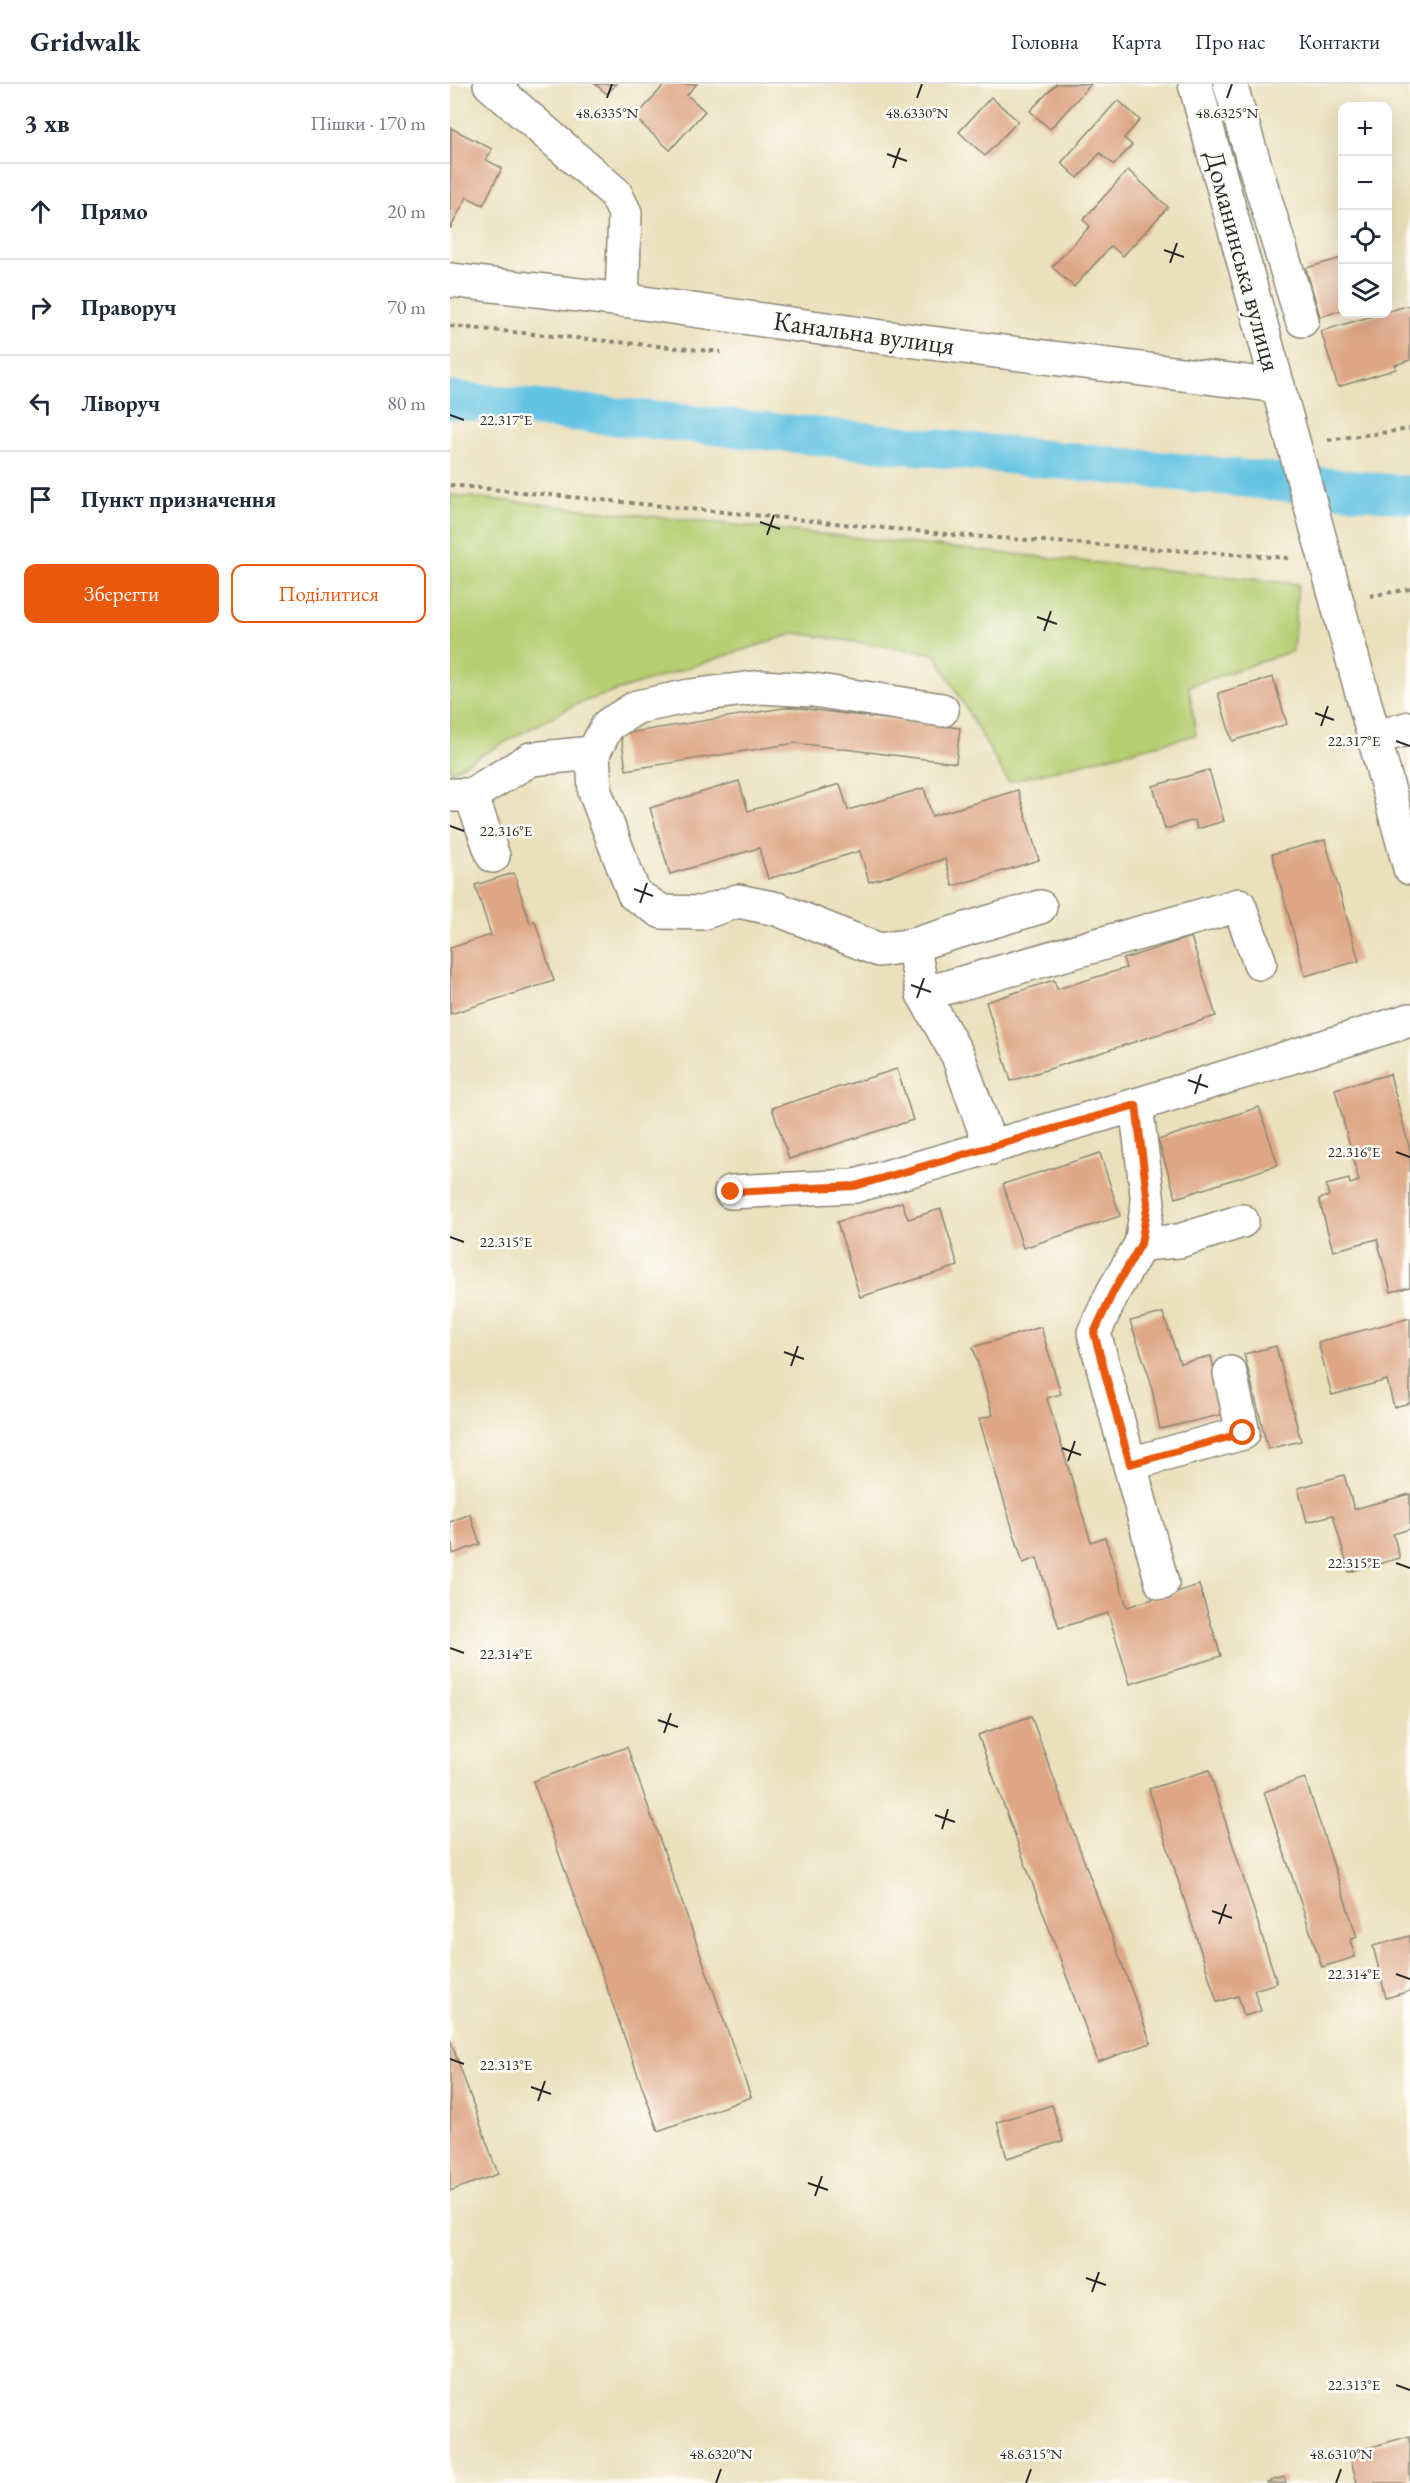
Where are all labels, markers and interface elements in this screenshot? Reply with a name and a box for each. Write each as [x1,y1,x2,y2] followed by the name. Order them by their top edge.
[30,23,141,59] text: Gridwalk
[1011,28,1079,55] text: Головна
[1112,28,1162,55] text: Карта
[1195,28,1265,55] text: Про нас
[1298,28,1380,55] text: Контакти
[1338,102,1392,318] map controls
[1338,102,1392,156] button: +
[576,103,639,122] text: 48.6335°N
[886,103,949,122] text: 48.6330°N
[1196,103,1259,122] text: 48.6325°N
[24,106,70,140] text: 3 хв
[310,110,426,136] text: Пішки · 170 m
[1197,147,1290,375] street label: Доманинська вулиця
[1338,156,1392,210] button: −
[24,195,57,228] icon: ahead
[81,197,148,226] text: Прямо
[387,198,426,224] text: 20 m
[1338,210,1392,264] button: locate
[1338,264,1392,318] button: layers
[24,291,57,324] icon: right
[81,293,177,322] text: Праворуч
[387,294,426,320] text: 70 m
[771,302,957,363] street label: Канальна вулиця
[24,387,57,420] icon: left
[81,389,160,418] text: Ліворуч
[387,390,426,416] text: 80 m
[480,410,533,429] text: 22.317°E
[24,483,57,516] icon: arrive
[81,485,276,514] text: Пункт призначення
[24,564,219,623] button: Зберегти
[231,564,426,623] button: Поділитися
[1328,731,1381,750] text: 22.317°E
[480,821,533,840] text: 22.316°E
[1328,1142,1381,1161] text: 22.316°E
[717,1178,743,1204] route end
[480,1232,533,1251] text: 22.315°E
[1229,1419,1255,1445] route start
[1328,1553,1381,1572] text: 22.315°E
[480,1644,533,1663] text: 22.314°E
[1328,1964,1381,1983] text: 22.314°E
[480,2055,533,2074] text: 22.313°E
[1328,2375,1381,2394] text: 22.313°E
[690,2444,753,2463] text: 48.6320°N
[1000,2444,1063,2463] text: 48.6315°N
[1310,2444,1373,2463] text: 48.6310°N

